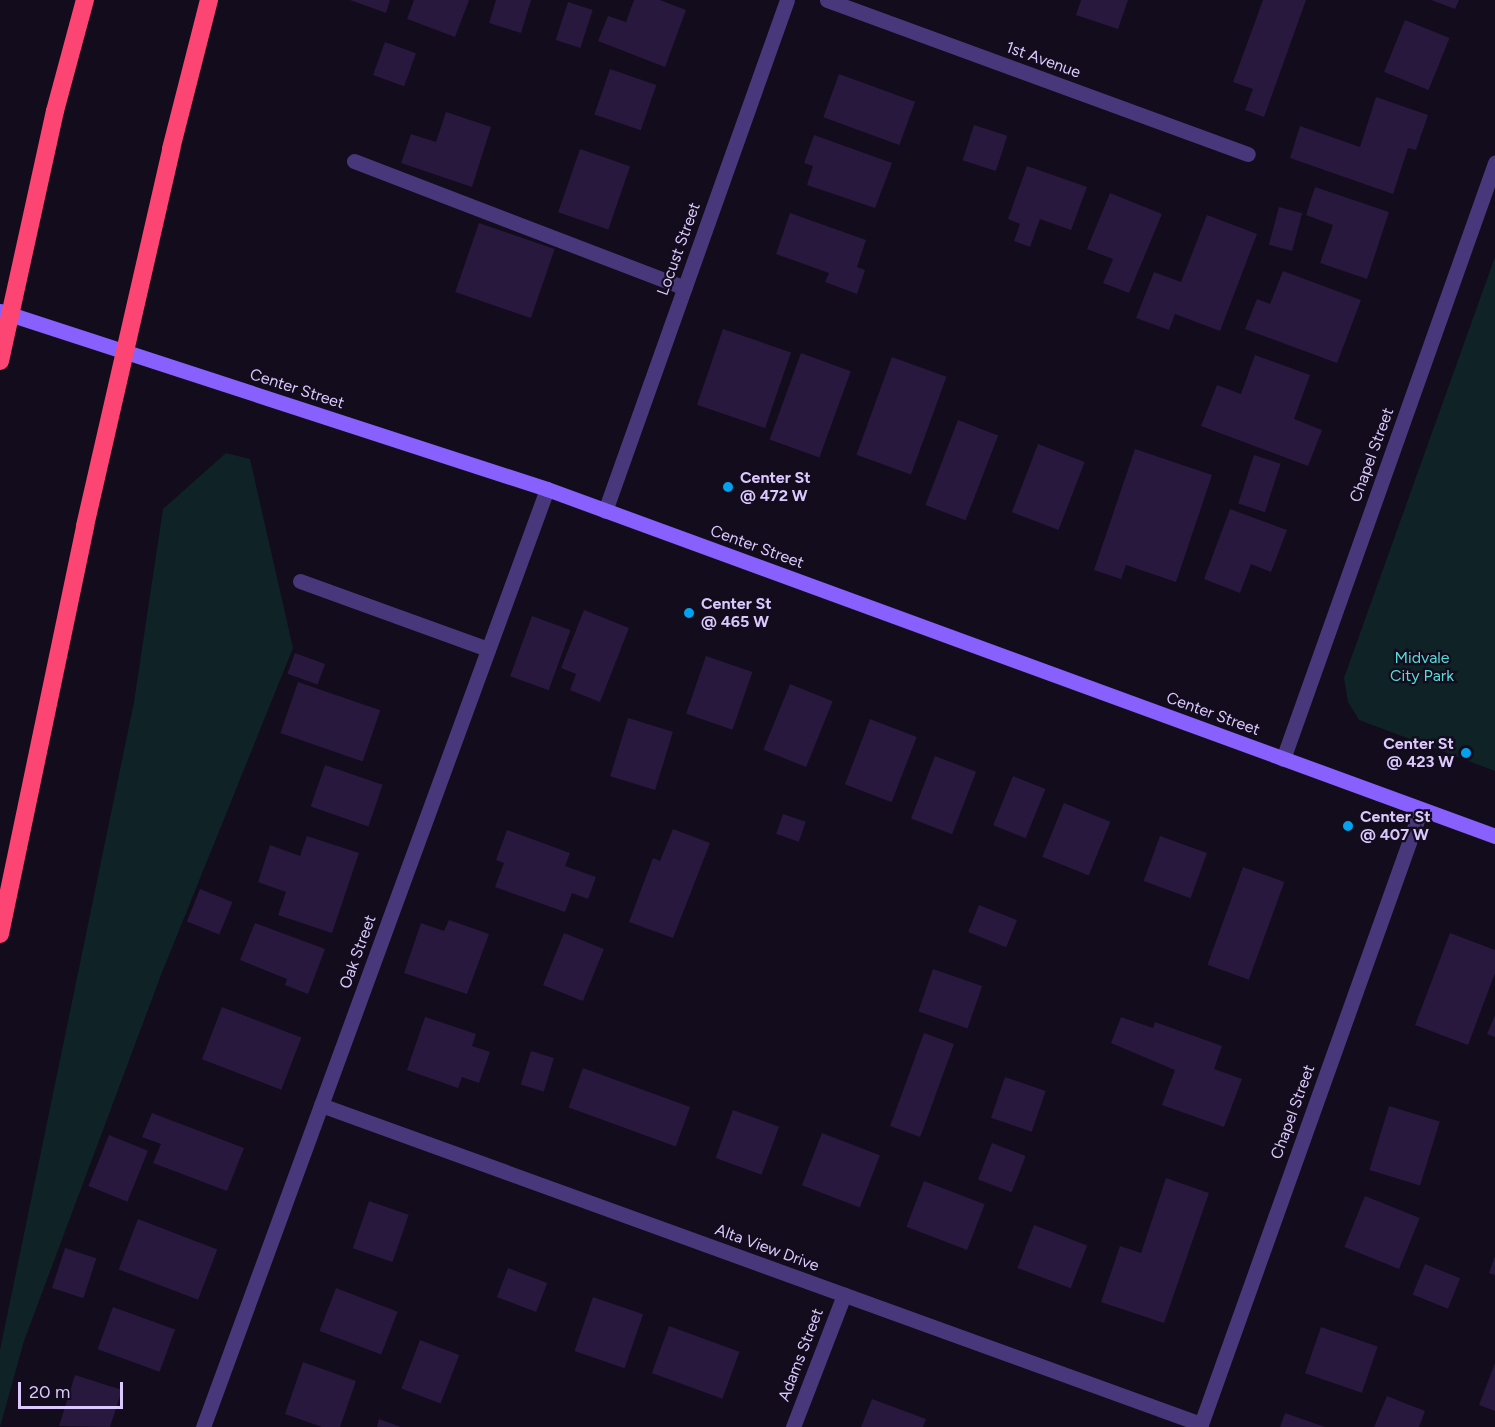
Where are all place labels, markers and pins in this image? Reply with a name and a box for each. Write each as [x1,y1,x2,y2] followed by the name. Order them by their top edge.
[740,468,811,506] place label: Center St @ 472 W
[721,480,735,494] marker: Center St @ 472 W
[701,594,772,632] place label: Center St @ 465 W
[682,606,696,620] marker: Center St @ 465 W
[1383,734,1454,772] place label: Center St @ 423 W
[1459,746,1473,760] marker: Center St @ 423 W
[1360,807,1431,845] place label: Center St @ 407 W
[1341,819,1355,833] marker: Center St @ 407 W

